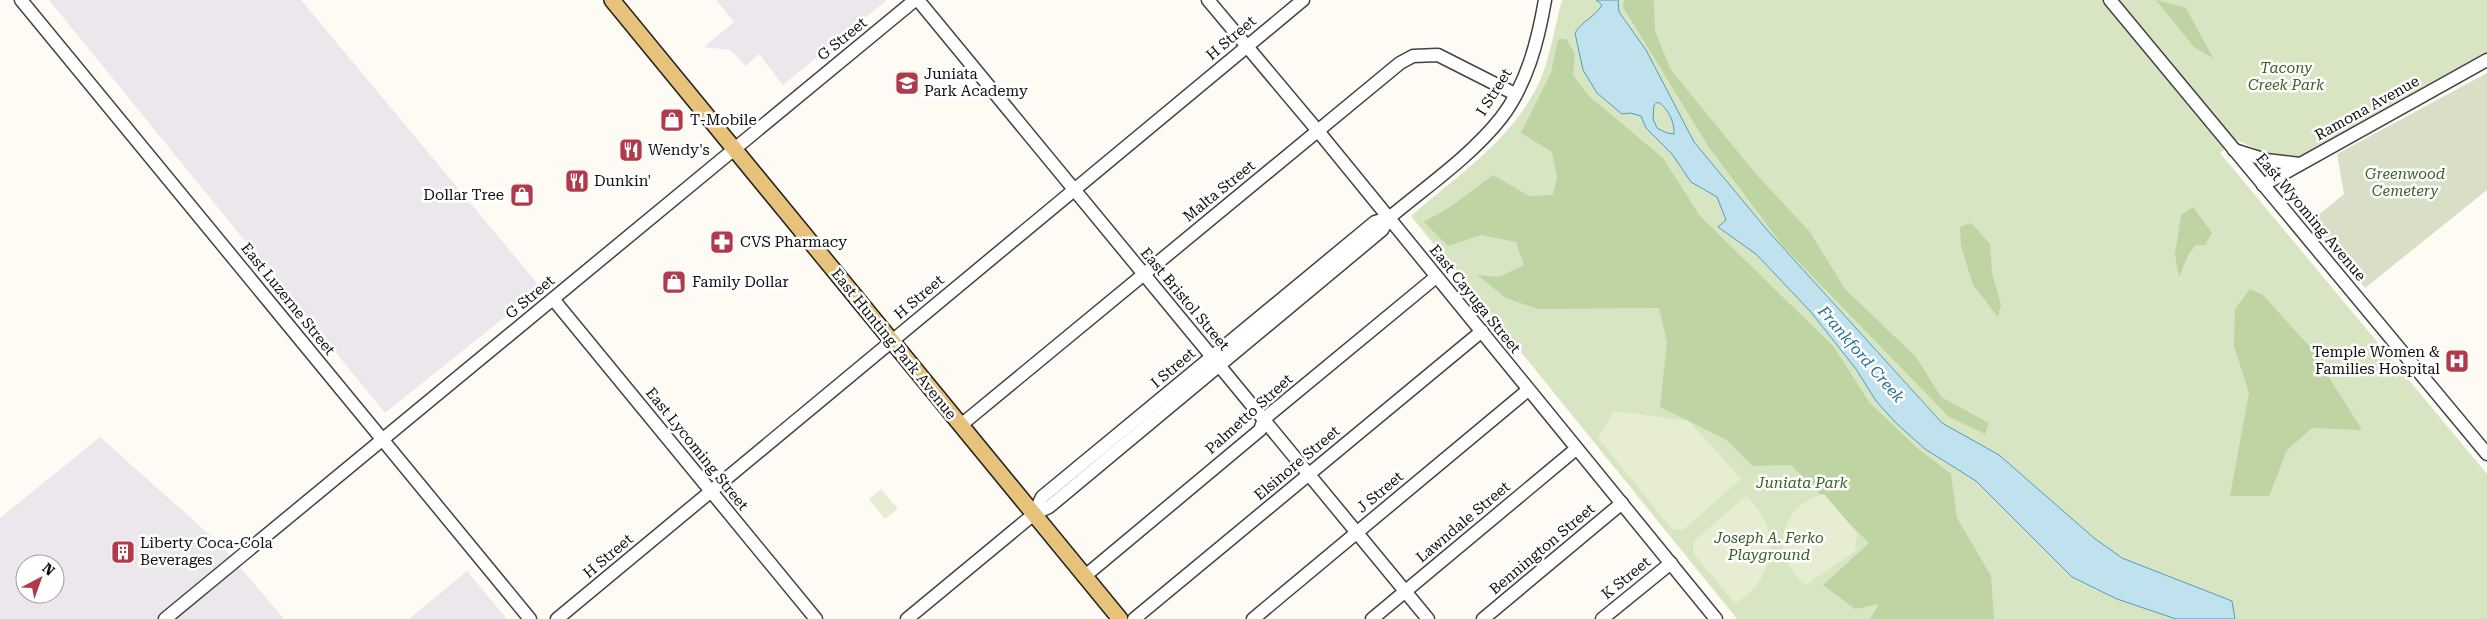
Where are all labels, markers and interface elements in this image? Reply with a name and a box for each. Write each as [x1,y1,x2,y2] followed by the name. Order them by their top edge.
[1202,12,1260,64] street label: H Street
[814,13,871,64] street label: G Street
[2248,59,2325,94] park label: Tacony Creek Park
[924,65,1028,100] place label: Juniata Park Academy
[1472,65,1516,119] street label: I Street
[894,70,920,96] school or university icon: Juniata Park Academy
[2312,72,2422,144] street label: Ramona Avenue
[659,107,685,133] shop icon: T-Mobile
[690,111,757,129] place label: T-Mobile
[618,137,644,163] restaurant icon: Wendy's
[648,141,710,159] place label: Wendy's
[2252,149,2370,285] street label: East Wyoming Avenue
[1179,156,1259,225] street label: Malta Street
[2365,165,2445,200] park label: Greenwood Cemetery
[564,168,590,194] restaurant icon: Dunkin'
[594,172,651,190] place label: Dunkin'
[509,182,535,208] shop icon: Dollar Tree
[423,186,504,204] place label: Dollar Tree
[709,229,735,255] pharmacy icon: CVS Pharmacy
[740,233,847,251] place label: CVS Pharmacy
[237,239,339,359] street label: East Luzerne Street
[1426,241,1525,357] street label: East Cayuga Street
[1137,244,1233,354] street label: East Bristol Street
[828,265,960,423] street label: East Hunting Park Avenue
[661,269,687,295] shop icon: Family Dollar
[502,271,558,323] street label: G Street
[890,271,948,323] street label: H Street
[692,273,789,291] place label: Family Dollar
[1813,301,1908,406] water label: Frankford Creek
[2312,343,2440,378] place label: Temple Women & Families Hospital
[1147,344,1199,392] street label: I Street
[2444,348,2470,374] hospital icon: Temple Women & Families Hospital
[1202,370,1297,458] street label: Palmetto Street
[642,384,752,514] street label: East Lycoming Street
[1251,422,1344,504] street label: Elsinore Street
[1353,467,1407,517] street label: J Street
[1755,474,1849,492] park label: Juniata Park
[1412,477,1514,566] street label: Lawndale Street
[1486,499,1599,598] street label: Bennington Street
[1713,529,1824,564] park label: Joseph A. Ferko Playground
[579,530,637,582] street label: H Street
[140,534,273,569] place label: Liberty Coca-Cola Beverages
[110,539,136,565] building icon: Liberty Coca-Cola Beverages
[1598,553,1654,603] street label: K Street
[15,554,65,604] north arrow
[39,560,58,579] text: N

